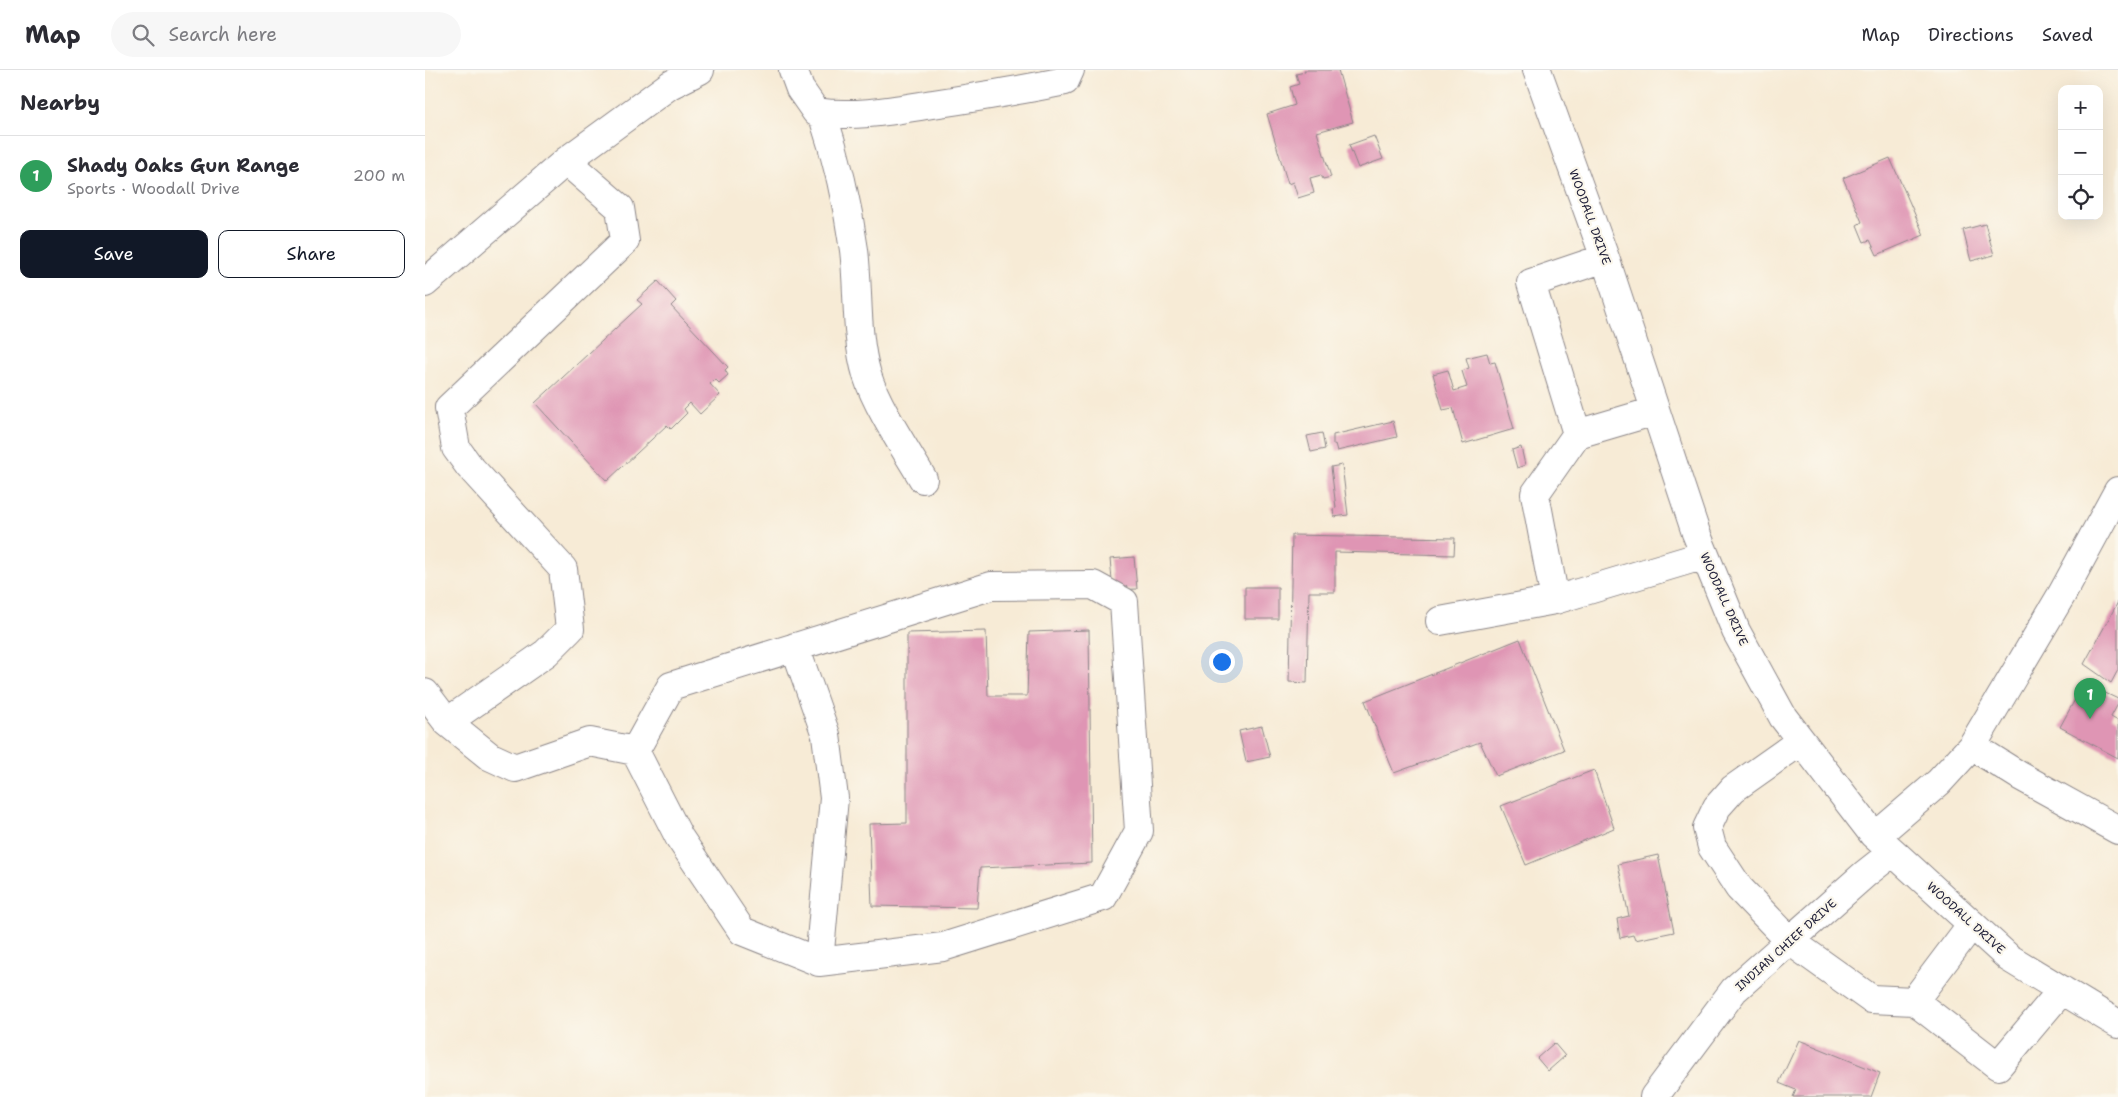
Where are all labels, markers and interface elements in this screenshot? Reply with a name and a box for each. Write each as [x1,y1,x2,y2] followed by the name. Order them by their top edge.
[111,12,461,57] search box
[25,19,81,51] text: Map
[129,21,157,49] icon: search
[169,22,277,47] text: Search here
[1862,23,1900,47] text: Map
[1928,23,2014,47] text: Directions
[2042,23,2093,47] text: Saved
[2058,85,2103,220] map controls
[2058,85,2103,130] button: +
[20,89,100,117] text: Nearby
[2058,130,2103,175] button: −
[67,153,300,178] text: Shady Oaks Gun Range
[32,165,40,186] text: 1
[353,165,405,186] text: 200 m
[1565,167,1615,267] street label: WOODALL DRIVE
[2058,175,2103,220] button: locate
[67,178,240,199] text: Sports · Woodall Drive
[20,230,208,278] button: Save
[218,230,405,278] button: Share
[1696,550,1752,648] street label: WOODALL DRIVE
[1209,649,1235,675] your location
[2074,678,2106,719] pin: 1
[1923,878,2009,958] street label: WOODALL DRIVE
[1732,895,1840,995] street label: INDIAN CHIEF DRIVE

